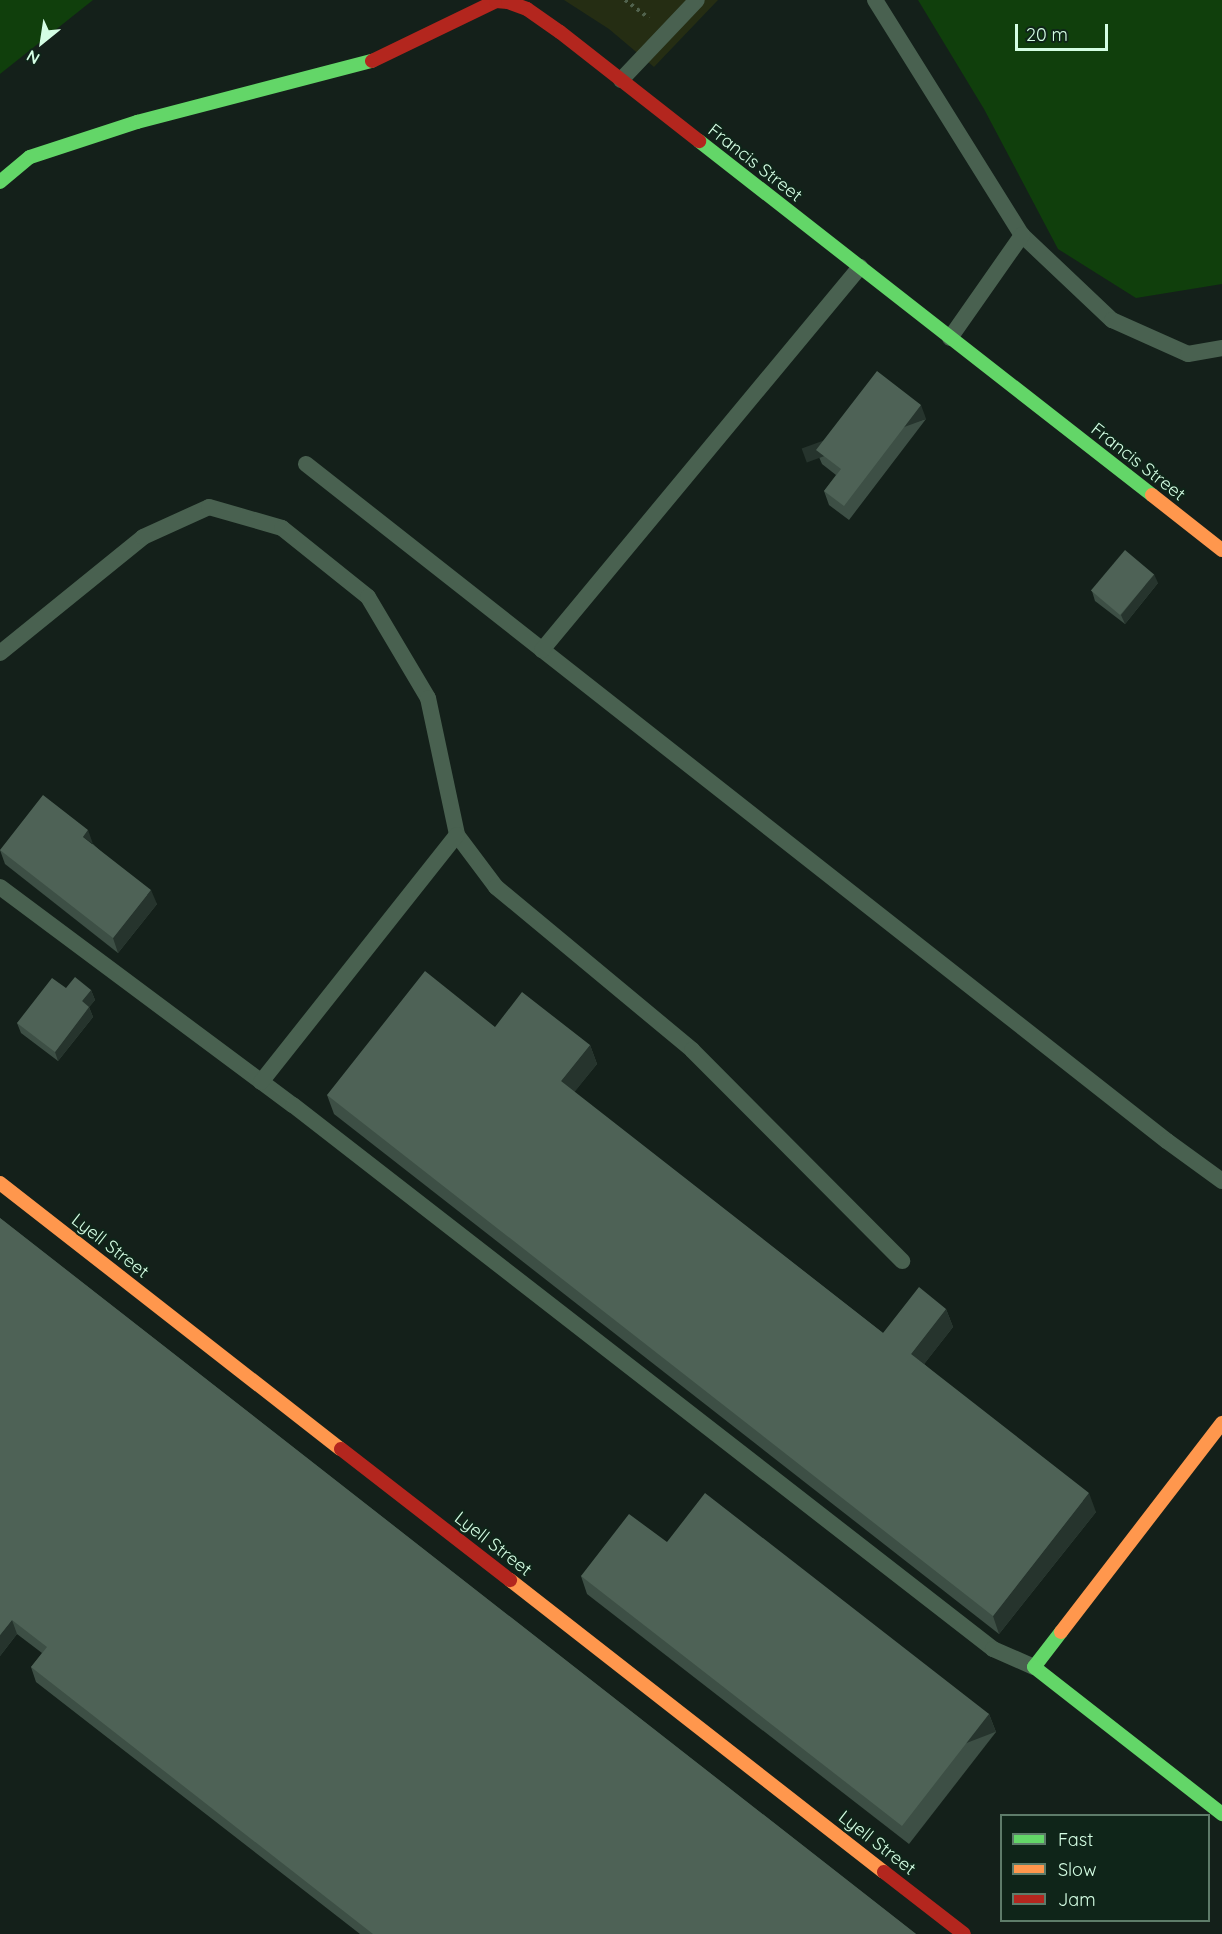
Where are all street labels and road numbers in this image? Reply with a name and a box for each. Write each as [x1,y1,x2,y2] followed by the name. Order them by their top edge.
[704,119,806,207] street label: Francis Street
[1087,418,1189,506] street label: Francis Street
[67,1209,153,1283] street label: Lyell Street
[450,1507,536,1581] street label: Lyell Street
[834,1806,920,1880] street label: Lyell Street

